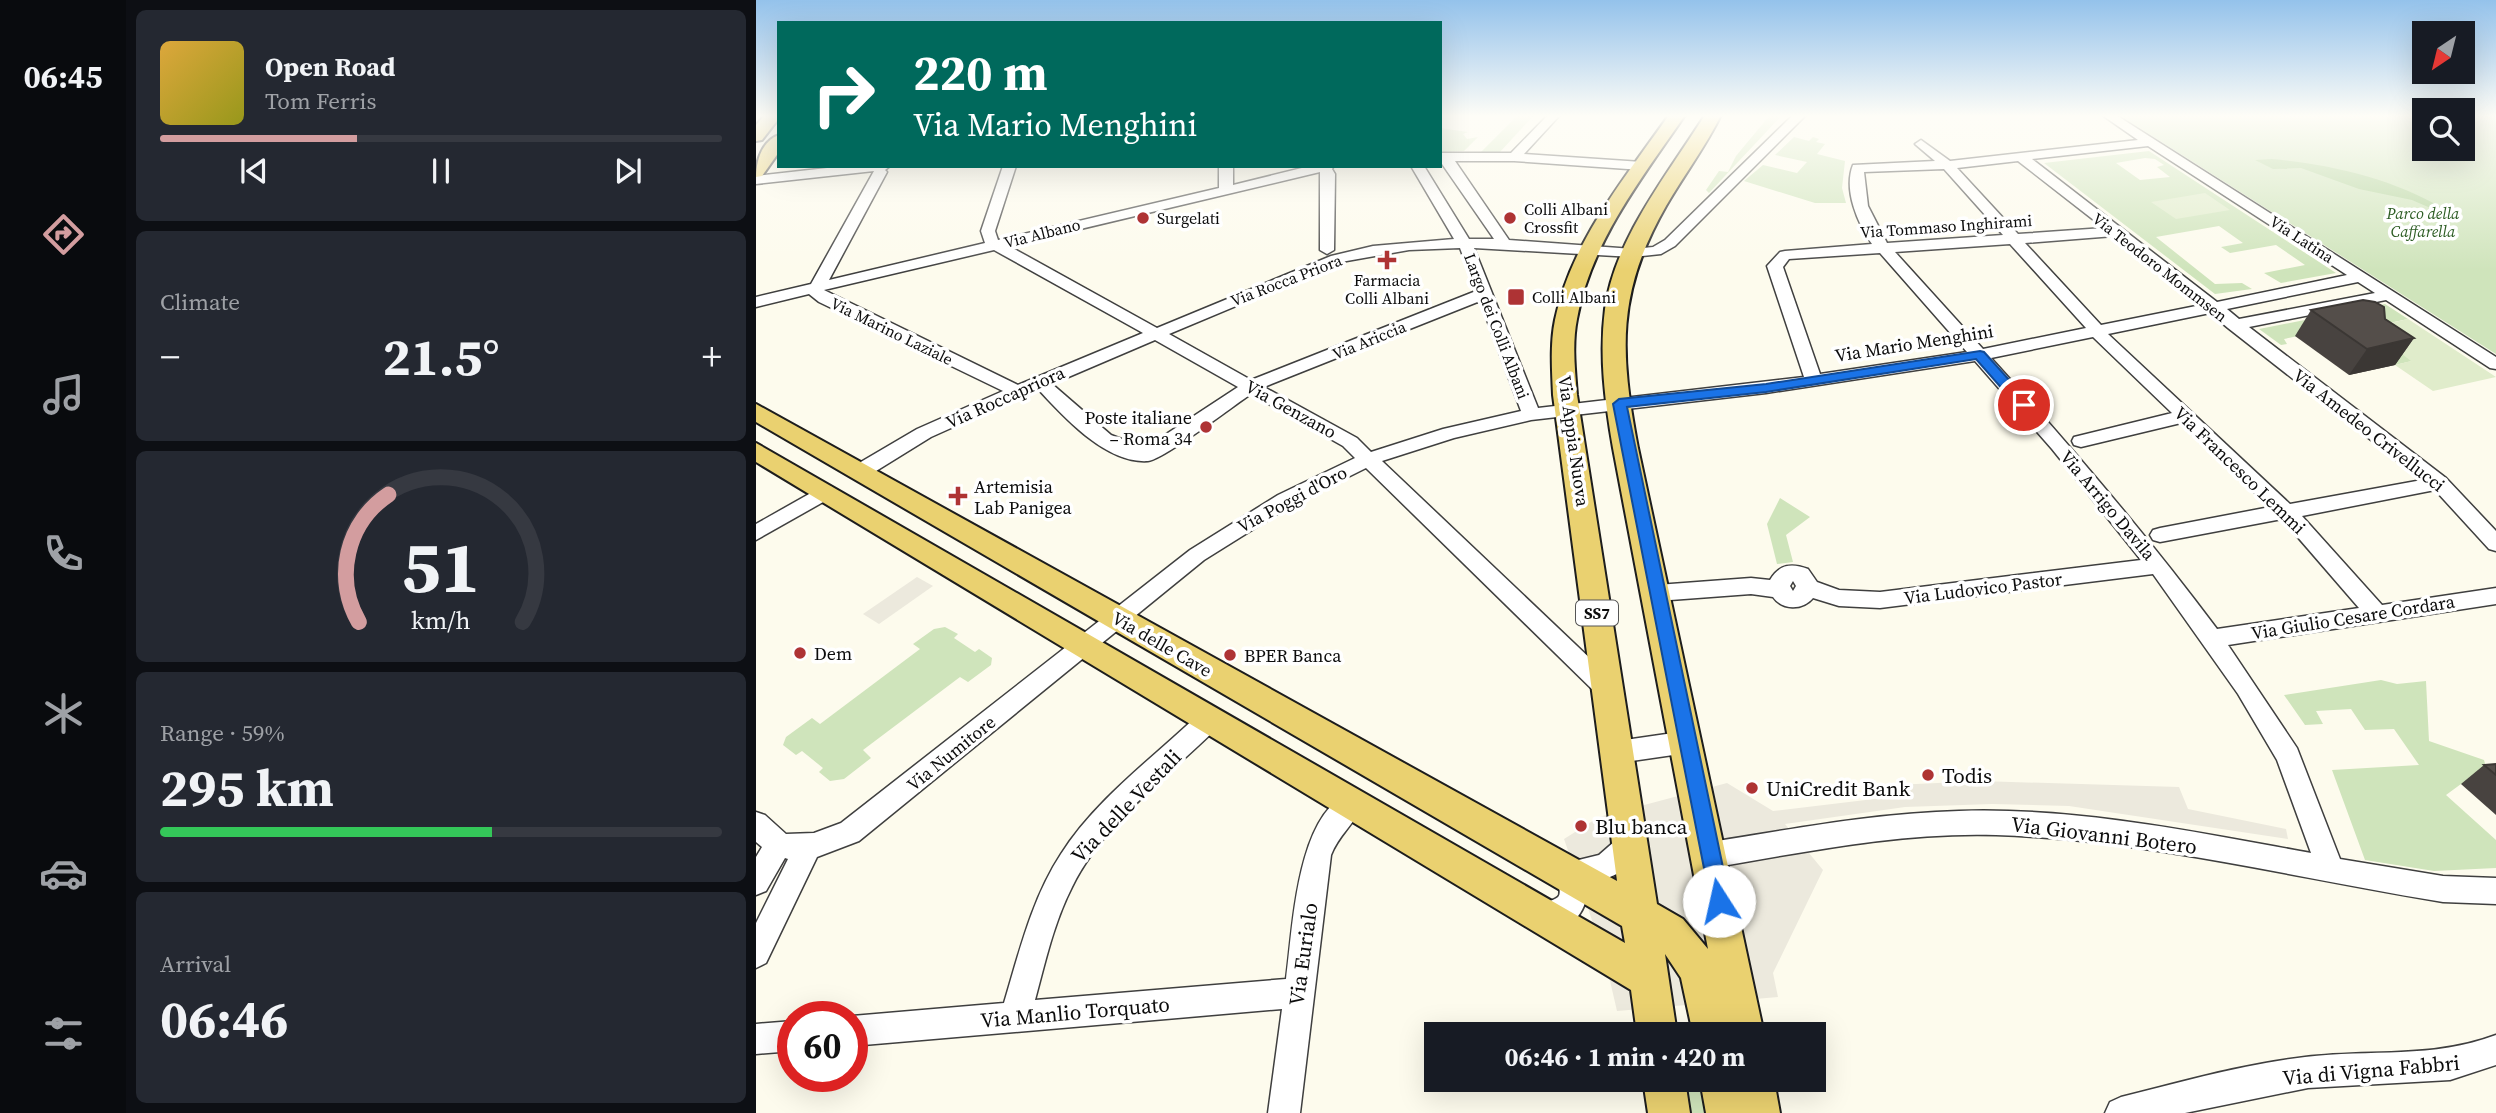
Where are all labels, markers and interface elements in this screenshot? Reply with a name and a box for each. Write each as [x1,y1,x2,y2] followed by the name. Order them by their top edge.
[2412,21,2474,84] north arrow
[2412,21,2475,161] map controls
[913,39,1048,106] text: 220 m
[265,49,396,85] text: Open Road
[798,49,889,140] icon: right
[24,55,102,99] text: 06:45
[265,85,376,117] text: Tom Ferris
[2412,98,2475,161] button: search
[913,103,1197,147] text: Via Mario Menghini
[235,152,273,190] icon: previous
[422,152,460,190] icon: pause
[609,152,647,190] icon: next
[1524,198,1608,238] place label: Colli Albani Crossfit
[2386,202,2460,242] park label: Parco della Caffarella
[1157,207,1220,229] place label: Surgelati
[2088,207,2232,327] street label: Via Teodoro Mommsen
[1859,209,2033,243] street label: Via Tommaso Inghirami
[39,210,88,259] icon: directions
[1135,210,1151,226] marker: Surgelati
[1502,210,1518,226] marker: Colli Albani Crossfit
[2266,210,2339,268] street label: Via Latina
[1001,213,1083,253] street label: Via Albano
[1227,248,1346,311] street label: Via Rocca Priora
[1459,250,1535,402] street label: Largo dei Colli Albani
[1379,252,1395,268] marker: Farmacia Colli Albani
[1345,269,1429,309] place label: Farmacia Colli Albani
[160,286,240,318] text: Climate
[1532,286,1616,308] place label: Colli Albani
[1506,287,1526,307] marker: Colli Albani
[827,292,957,370] street label: Via Marino Laziale
[1329,315,1410,365] street label: Via Ariccia
[1833,318,1995,368] street label: Via Mario Menghini
[382,321,500,392] text: 21.5°
[160,331,180,383] text: −
[702,331,722,383] text: +
[941,359,1069,434] street label: Via Roccapriora
[2288,363,2450,497] street label: Via Amedeo Crivellucci
[39,370,88,419] icon: music
[1241,374,1341,444] street label: Via Genzano
[1552,374,1596,509] street label: Via Appia Nuova
[1994,375,2054,435] pin
[2005,386,2043,424] icon: arrive
[2169,401,2311,539] street label: Via Francesco Lemmi
[1085,405,1192,451] place label: Poste italiane – Roma 34
[1198,419,1214,435] marker: Poste italiane – Roma 34
[2055,445,2162,566] street label: Via Arrigo Davila
[1233,459,1351,538] street label: Via Poggi d'Oro
[974,474,1073,520] place label: Artemisia Lab Panigea
[948,486,968,506] marker: Artemisia Lab Panigea
[402,518,480,617] text: 51
[39,529,88,578] icon: phone
[1902,566,2064,610] street label: Via Ludovico Pastor
[2249,588,2457,645] street label: Via Giulio Cesare Cordara
[1576,600,1618,626] road number: SS7
[411,603,471,637] text: km/h
[1107,605,1217,683] street label: Via delle Cave
[814,641,852,666] place label: Dem
[1244,643,1342,668] place label: BPER Banca
[792,645,808,661] marker: Dem
[1222,647,1238,663] marker: BPER Banca
[39,689,88,738] icon: climate
[901,709,1001,797] street label: Via Numitore
[160,717,285,749] text: Range · 59%
[1064,743,1188,869] street label: Via delle Vestali
[160,752,334,823] text: 295 km
[1942,761,1992,790] place label: Todis
[1920,767,1936,783] marker: Todis
[1766,774,1911,803] place label: UniCredit Bank
[1744,780,1760,796] marker: UniCredit Bank
[2009,809,2199,861] street label: Via Giovanni Botero
[1595,812,1688,841] place label: Blu banca
[1573,818,1589,834] marker: Blu banca
[39,849,88,898] icon: car
[1682,864,1756,938] position arrow
[1281,901,1325,1007] street label: Via Eurialo
[160,948,231,980] text: Arrival
[160,983,288,1054] text: 06:46
[979,989,1171,1035] street label: Via Manlio Torquato
[777,1001,868,1092] speed limit sign: 60
[39,1009,88,1058] icon: filters
[1505,1039,1745,1075] text: 06:46 · 1 min · 420 m
[2281,1048,2461,1092] street label: Via di Vigna Fabbri

